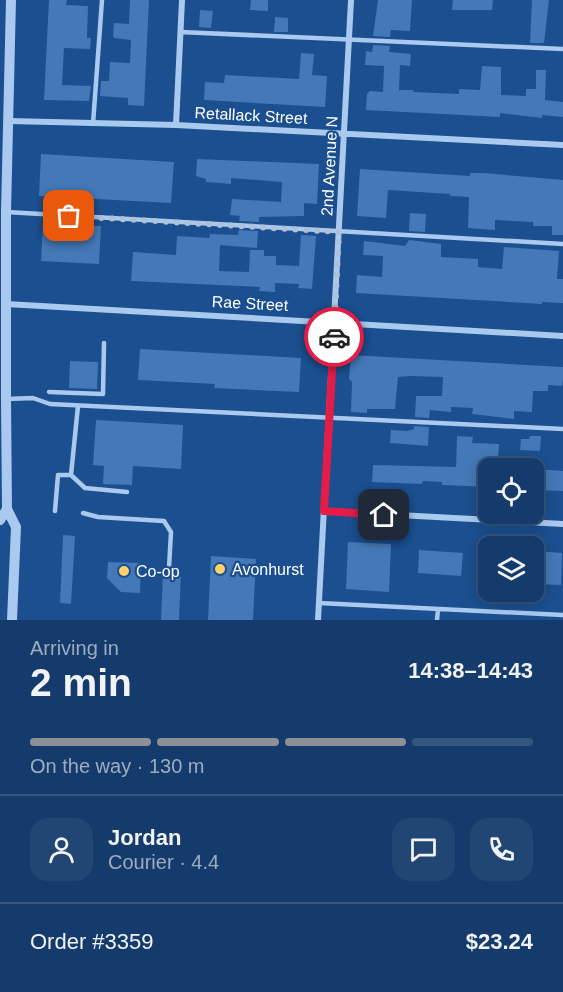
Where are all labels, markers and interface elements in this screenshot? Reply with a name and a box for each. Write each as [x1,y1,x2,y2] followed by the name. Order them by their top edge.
[194,104,308,127] street label: Retallack Street
[318,116,341,217] street label: 2nd Avenue N
[43,190,94,241] pin
[52,199,85,232] icon: bag
[211,293,289,314] street label: Rae Street
[304,307,364,367] courier
[318,321,351,354] icon: car
[478,458,544,602] map controls
[478,458,544,524] button: locate
[358,489,409,540] pin
[367,498,400,531] icon: home
[478,536,544,602] button: layers
[232,561,304,578] place label: Avonhurst
[213,562,227,576] marker: Avonhurst
[136,563,180,580] place label: Co-op
[117,564,131,578] marker: Co-op
[30,637,119,659] text: Arriving in
[408,658,533,683] text: 14:38–14:43
[30,661,132,704] text: 2 min
[30,755,205,777] text: On the way · 130 m
[30,818,93,881] button: person
[392,818,455,881] button: chat
[470,818,533,881] button: phone
[108,825,181,850] text: Jordan
[108,851,219,873] text: Courier · 4.4
[30,929,154,954] text: Order #3359
[466,929,533,954] text: $23.24

